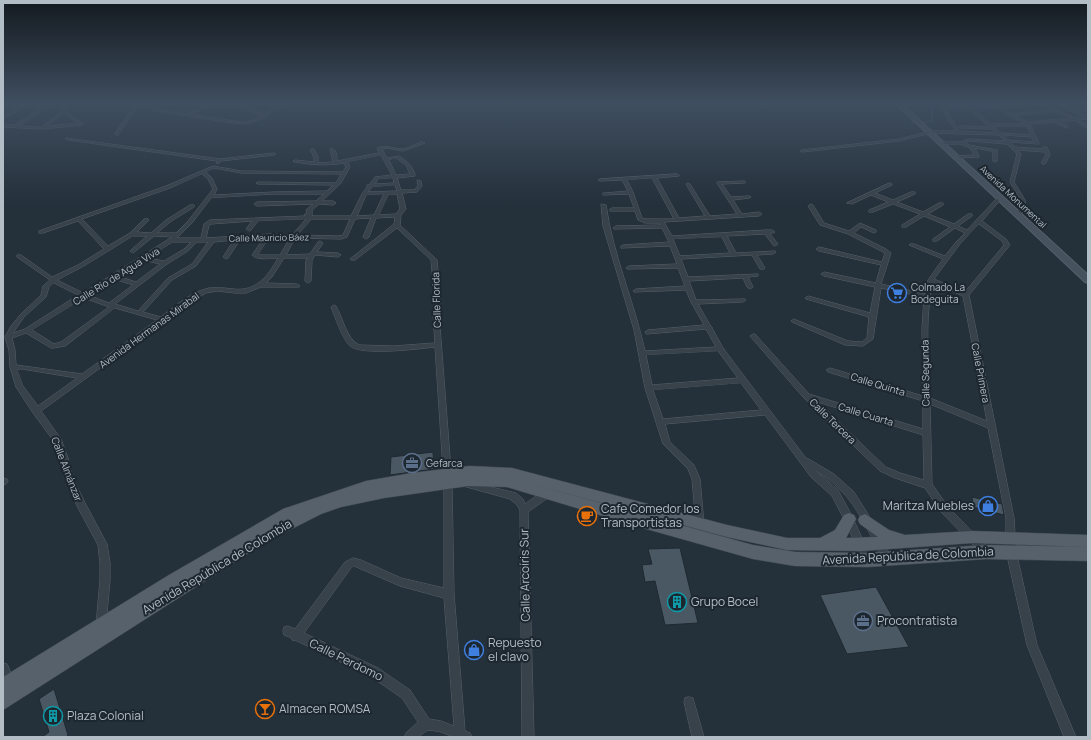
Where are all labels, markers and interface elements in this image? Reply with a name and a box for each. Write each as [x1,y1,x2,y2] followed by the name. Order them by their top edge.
[977,162,1050,231] street label: Avenida Monumental
[229,230,310,245] street label: Calle Mauricio Báez
[70,244,162,308] street label: Calle Río de Agua Viva
[428,272,444,328] street label: Calle Florida
[911,280,965,306] place label: Colmado La Bodeguita
[886,282,908,304] supermarket icon: Colmado La Bodeguita
[96,289,202,371] street label: Avenida Hermanas Mirabal
[917,340,933,406] street label: Calle Segunda
[968,342,994,404] street label: Calle Primera
[849,369,907,399] street label: Calle Quinta
[807,395,859,447] street label: Calle Tercera
[837,399,895,429] street label: Calle Cuarta
[48,435,86,504] street label: Calle Almánzar
[401,452,423,474] office icon: Gefarca
[426,456,462,470] place label: Gefarca
[977,495,999,517] shop icon: Maritza Muebles
[883,497,974,514] place label: Maritza Muebles
[601,500,700,531] place label: Cafe Comedor los Transportistas
[576,505,598,527] cafe icon: Cafe Comedor los Transportistas
[139,515,295,618] street label: Avenida República de Colombia
[515,528,534,622] street label: Calle Arcoíris Sur
[822,543,994,568] street label: Avenida República de Colombia
[666,591,688,613] building icon: Grupo Bocel
[691,593,758,610] place label: Grupo Bocel
[852,610,874,632] office icon: Procontratista
[877,612,957,629] place label: Procontratista
[306,634,386,685] street label: Calle Perdomo
[488,634,542,665] place label: Repuesto el clavo
[463,639,485,661] shop icon: Repuesto el clavo
[254,698,276,720] bar icon: Almacen ROMSA
[279,700,371,717] place label: Almacen ROMSA
[42,705,64,727] building icon: Plaza Colonial
[67,707,144,724] place label: Plaza Colonial

